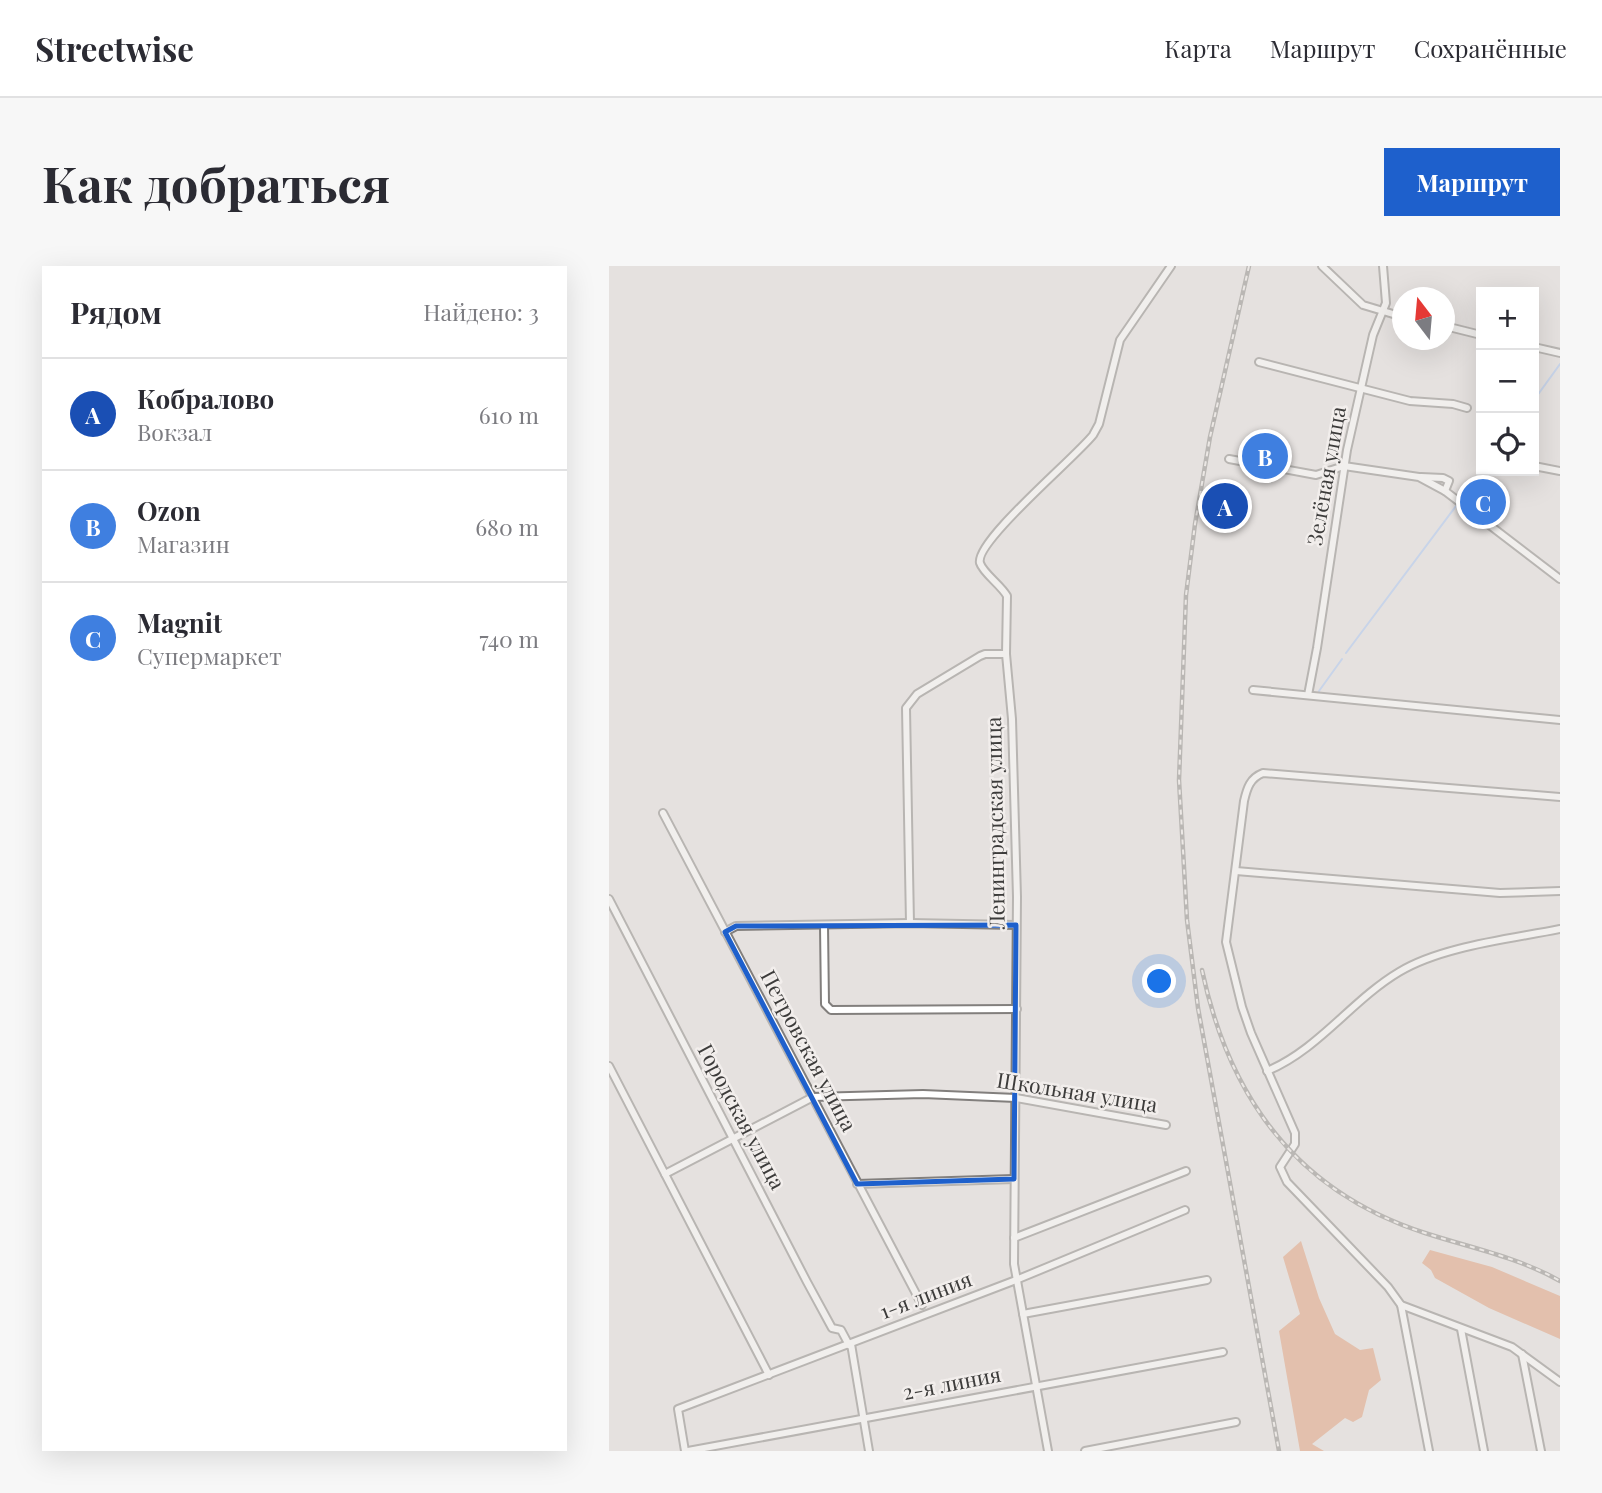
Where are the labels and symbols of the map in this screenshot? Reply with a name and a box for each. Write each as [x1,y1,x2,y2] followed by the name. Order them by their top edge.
[1392,287,1455,350] north arrow
[1299,403,1351,547] street label: Зелёная улица
[1242,430,1288,482] pin: B
[1460,476,1506,528] pin: C
[1202,480,1248,532] pin: A
[978,716,1010,931] street label: Ленинградская улица
[1142,964,1176,998] your location
[755,965,864,1136] street label: Петровская улица
[693,1038,793,1194] street label: Городская улица
[995,1065,1160,1118] street label: Школьная улица
[875,1264,975,1325] street label: 1-я линия
[900,1359,1003,1405] street label: 2-я линия

